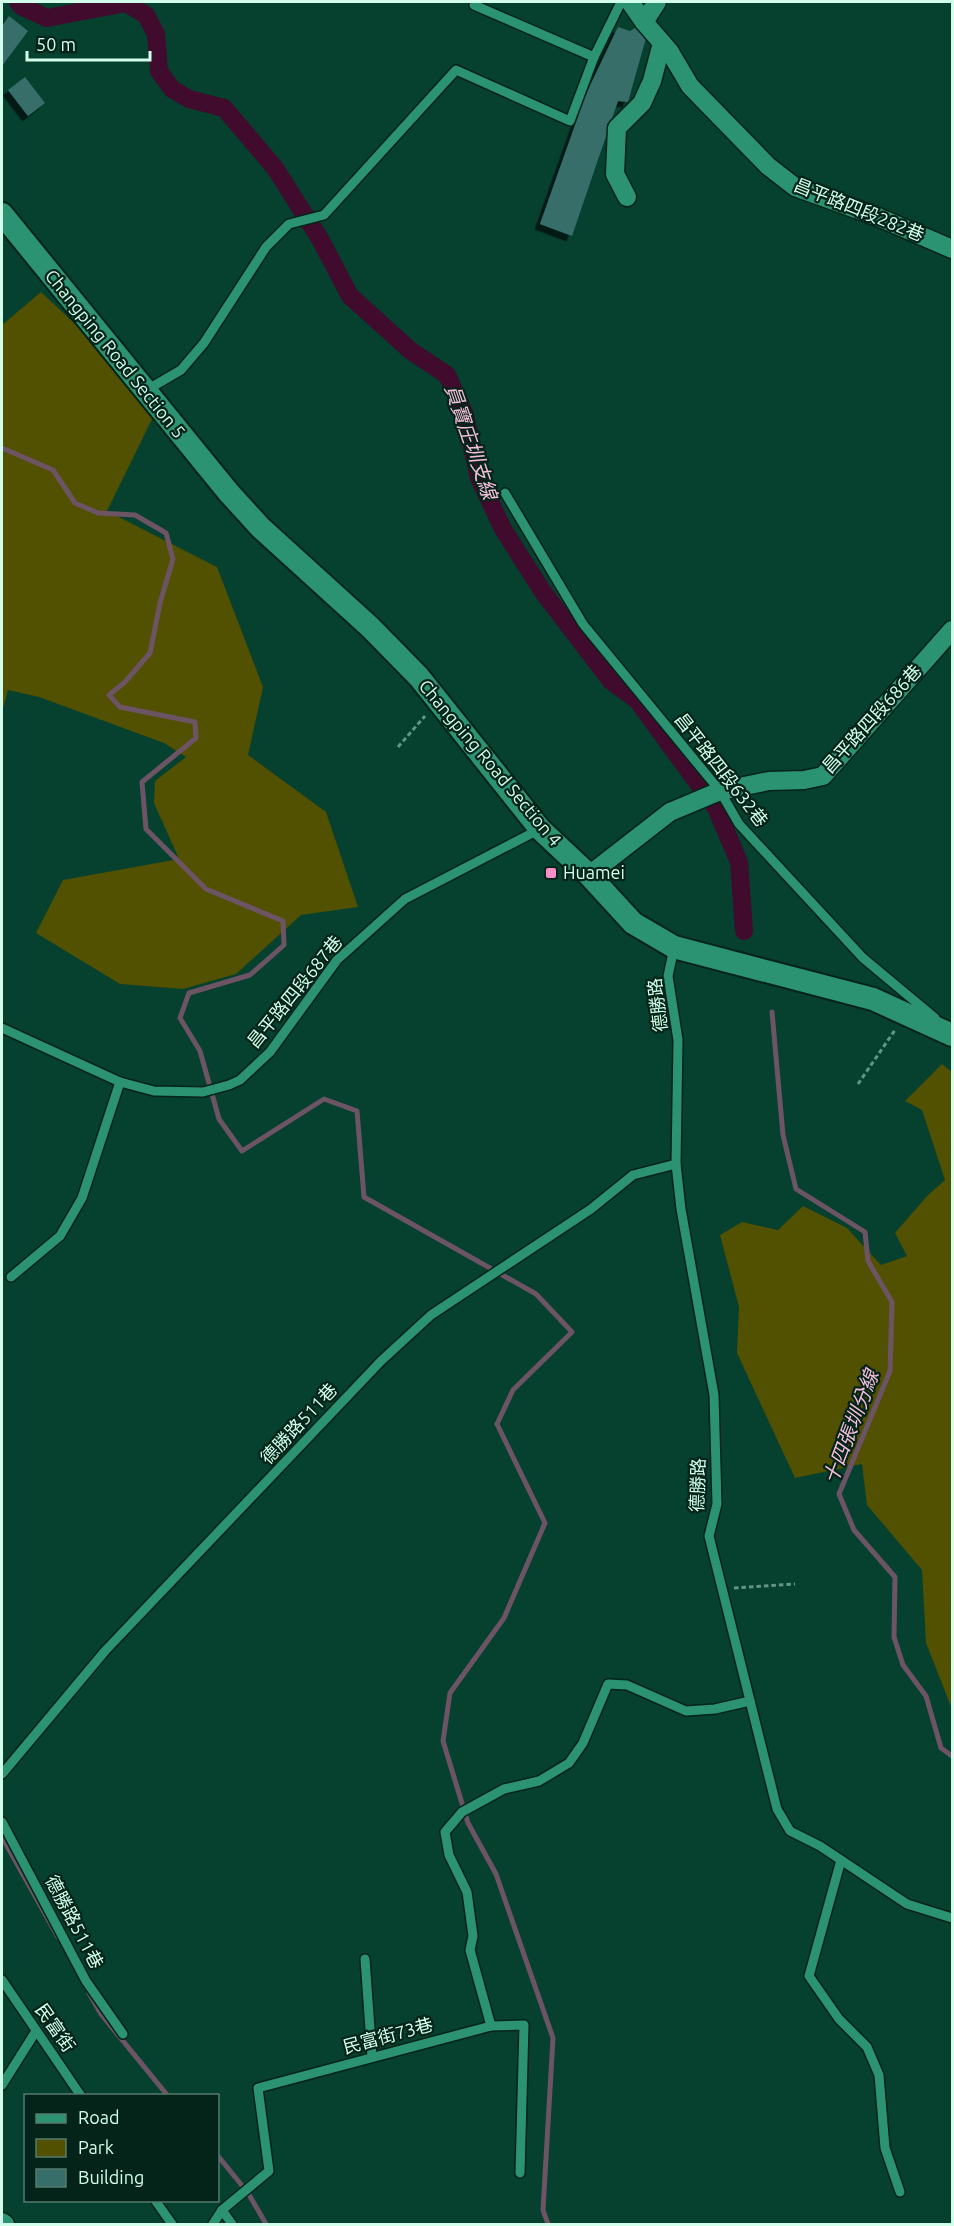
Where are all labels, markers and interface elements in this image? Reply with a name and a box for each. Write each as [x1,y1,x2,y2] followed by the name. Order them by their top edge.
[27,24,150,62] scale bar
[36,34,76,54] text: 50 m
[791,174,927,244] street label: 昌平路四段282巷
[42,265,190,442] street label: Changping Road Section 5
[441,381,503,504] water label: 員寶庄圳支線
[817,660,925,776] street label: 昌平路四段686巷
[415,675,566,850] street label: Changping Road Section 4
[671,709,772,830] street label: 昌平路四段632巷
[563,862,625,882] place label: Huamei
[544,866,558,880] marker: Huamei
[243,931,346,1051] street label: 昌平路四段687巷
[644,977,670,1033] street label: 德勝路
[818,1365,883,1487] water label: 十四張圳分線
[256,1379,341,1468] street label: 德勝路511巷
[686,1458,708,1512] street label: 德勝路
[42,1872,108,1971] street label: 德勝路511巷
[32,2000,79,2055] street label: 民富街
[341,2013,435,2057] street label: 民富街73巷
[24,2094,219,2202] legend
[78,2107,120,2127] text: Road
[78,2137,114,2157] text: Park
[78,2167,144,2187] text: Building

